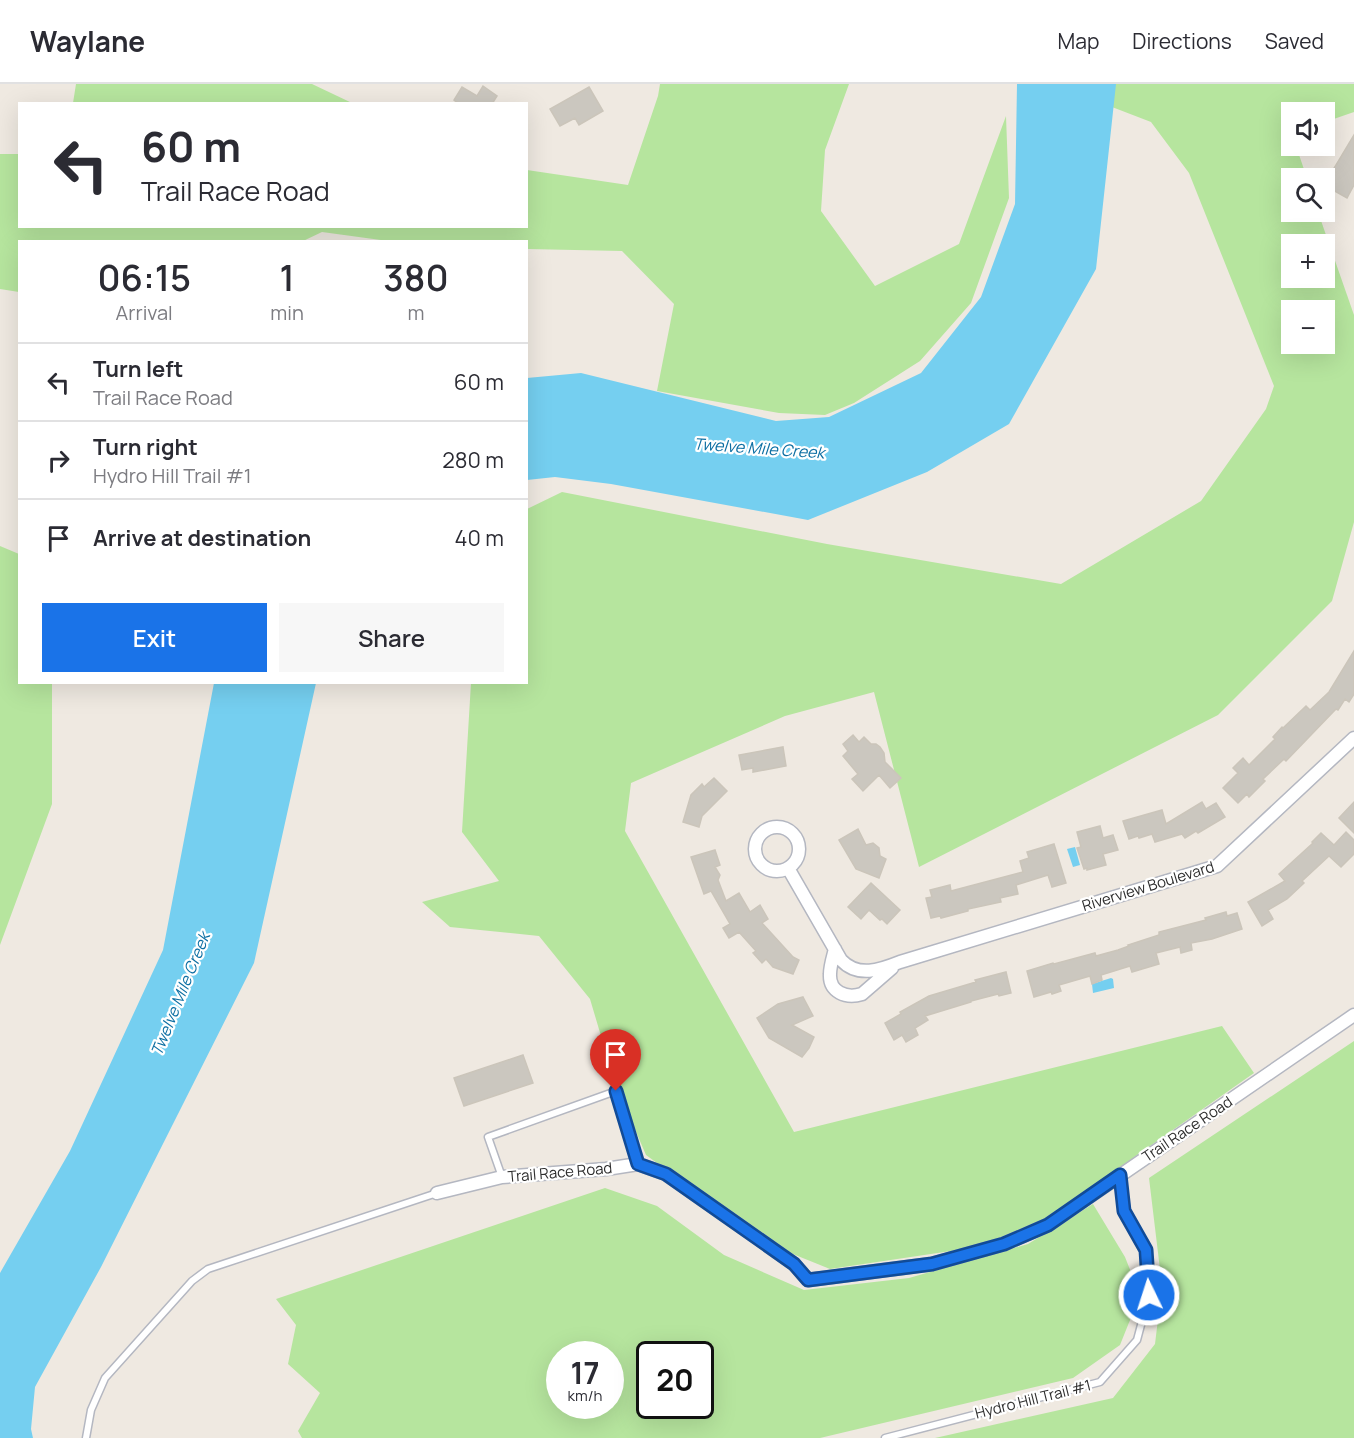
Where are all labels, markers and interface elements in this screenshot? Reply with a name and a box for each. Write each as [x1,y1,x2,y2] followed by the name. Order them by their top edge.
[30,22,145,60] text: Waylane
[1058,27,1099,55] text: Map
[1132,27,1232,55] text: Directions
[1265,27,1324,55] text: Saved
[1281,102,1335,354] map controls
[1281,102,1335,156] button: sound
[141,117,241,175] text: 60 m
[42,126,120,204] icon: left
[1281,168,1335,222] button: search
[141,172,330,209] text: Trail Race Road
[1281,234,1335,288] button: +
[97,253,191,302] text: 06:15
[279,253,295,302] text: 1
[383,253,449,302] text: 380
[116,299,173,326] text: Arrival
[270,299,304,326] text: min
[407,299,424,326] text: m
[1281,300,1335,354] button: −
[93,354,183,384] text: Turn left
[42,366,75,399] icon: left
[454,367,504,397] text: 60 m
[93,384,233,411] text: Trail Race Road
[93,432,198,462] text: Turn right
[693,432,827,464] water label: Twelve Mile Creek
[42,444,75,477] icon: right
[442,445,504,475] text: 280 m
[93,462,252,489] text: Hydro Hill Trail #1
[42,522,75,555] icon: arrive
[93,523,311,553] text: Arrive at destination
[455,523,504,553] text: 40 m
[42,603,267,672] button: Exit
[279,603,504,672] button: Share
[1079,856,1217,916] street label: Riverview Boulevard
[145,927,216,1059] water label: Twelve Mile Creek
[590,1029,641,1091] pin
[599,1038,632,1071] icon: arrive
[1138,1091,1236,1167] street label: Trail Race Road
[507,1157,613,1187] street label: Trail Race Road
[1117,1263,1181,1327] position arrow
[636,1341,714,1419] speed limit sign: 20
[570,1352,600,1393] text: 17
[973,1374,1093,1424] street label: Hydro Hill Trail #1
[568,1385,602,1406] text: km/h

